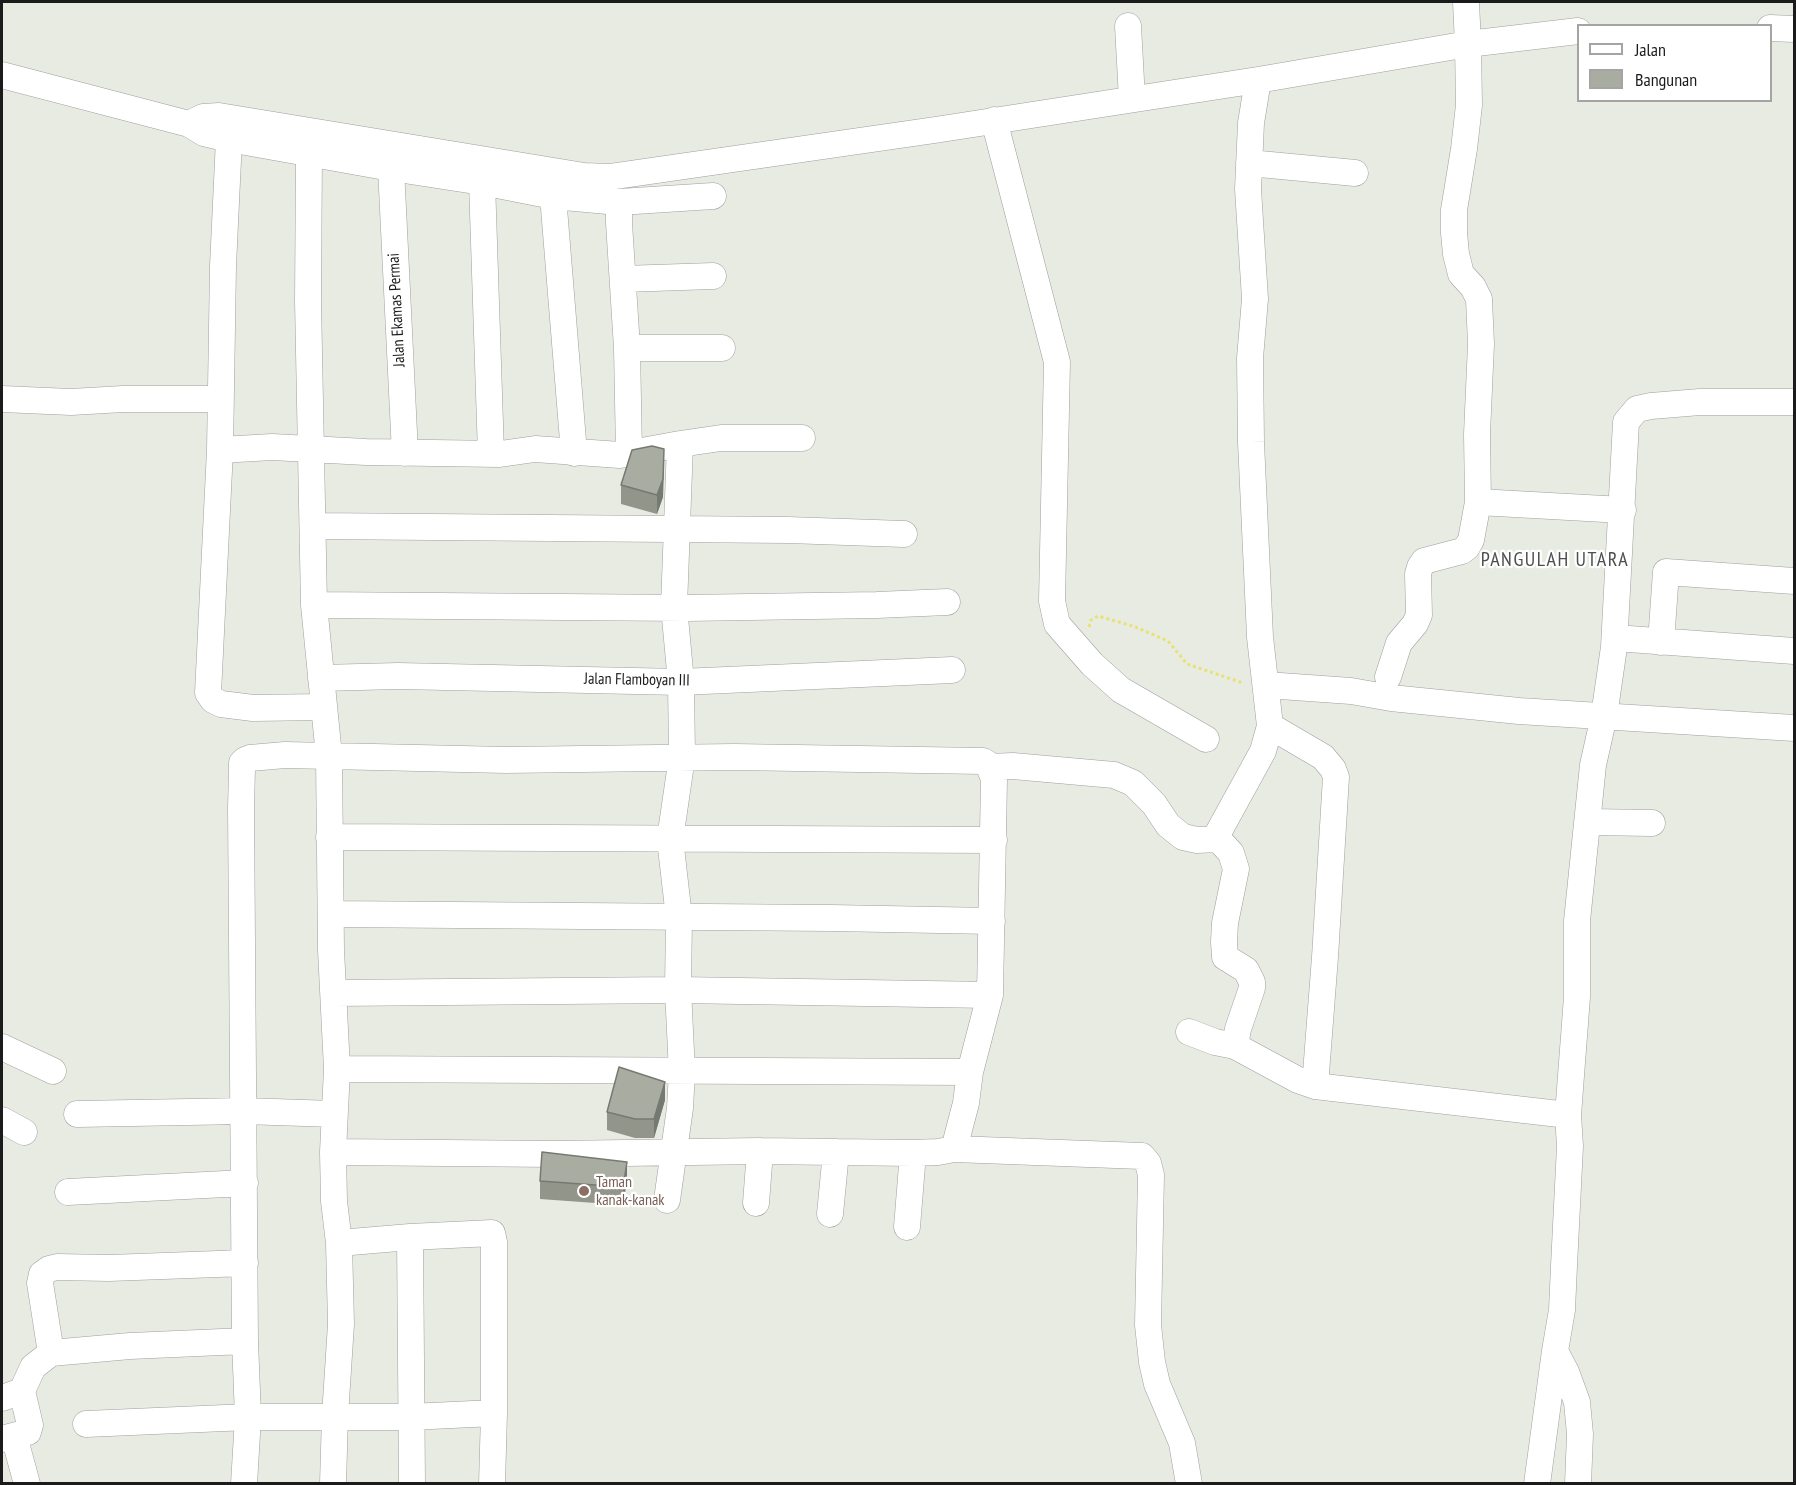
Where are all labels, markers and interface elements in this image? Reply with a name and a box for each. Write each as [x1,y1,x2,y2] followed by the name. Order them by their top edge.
[1577,24,1772,102] legend
[1635,38,1666,61] text: Jalan
[1635,68,1697,91] text: Bangunan
[384,253,410,367] street label: Jalan Ekamas Permai
[1481,548,1629,572] district label: PANGULAH UTARA
[584,669,690,691] street label: Jalan Flamboyan III
[596,1172,665,1210] place label: Taman kanak-kanak
[577,1184,591,1198] marker: Taman kanak-kanak

